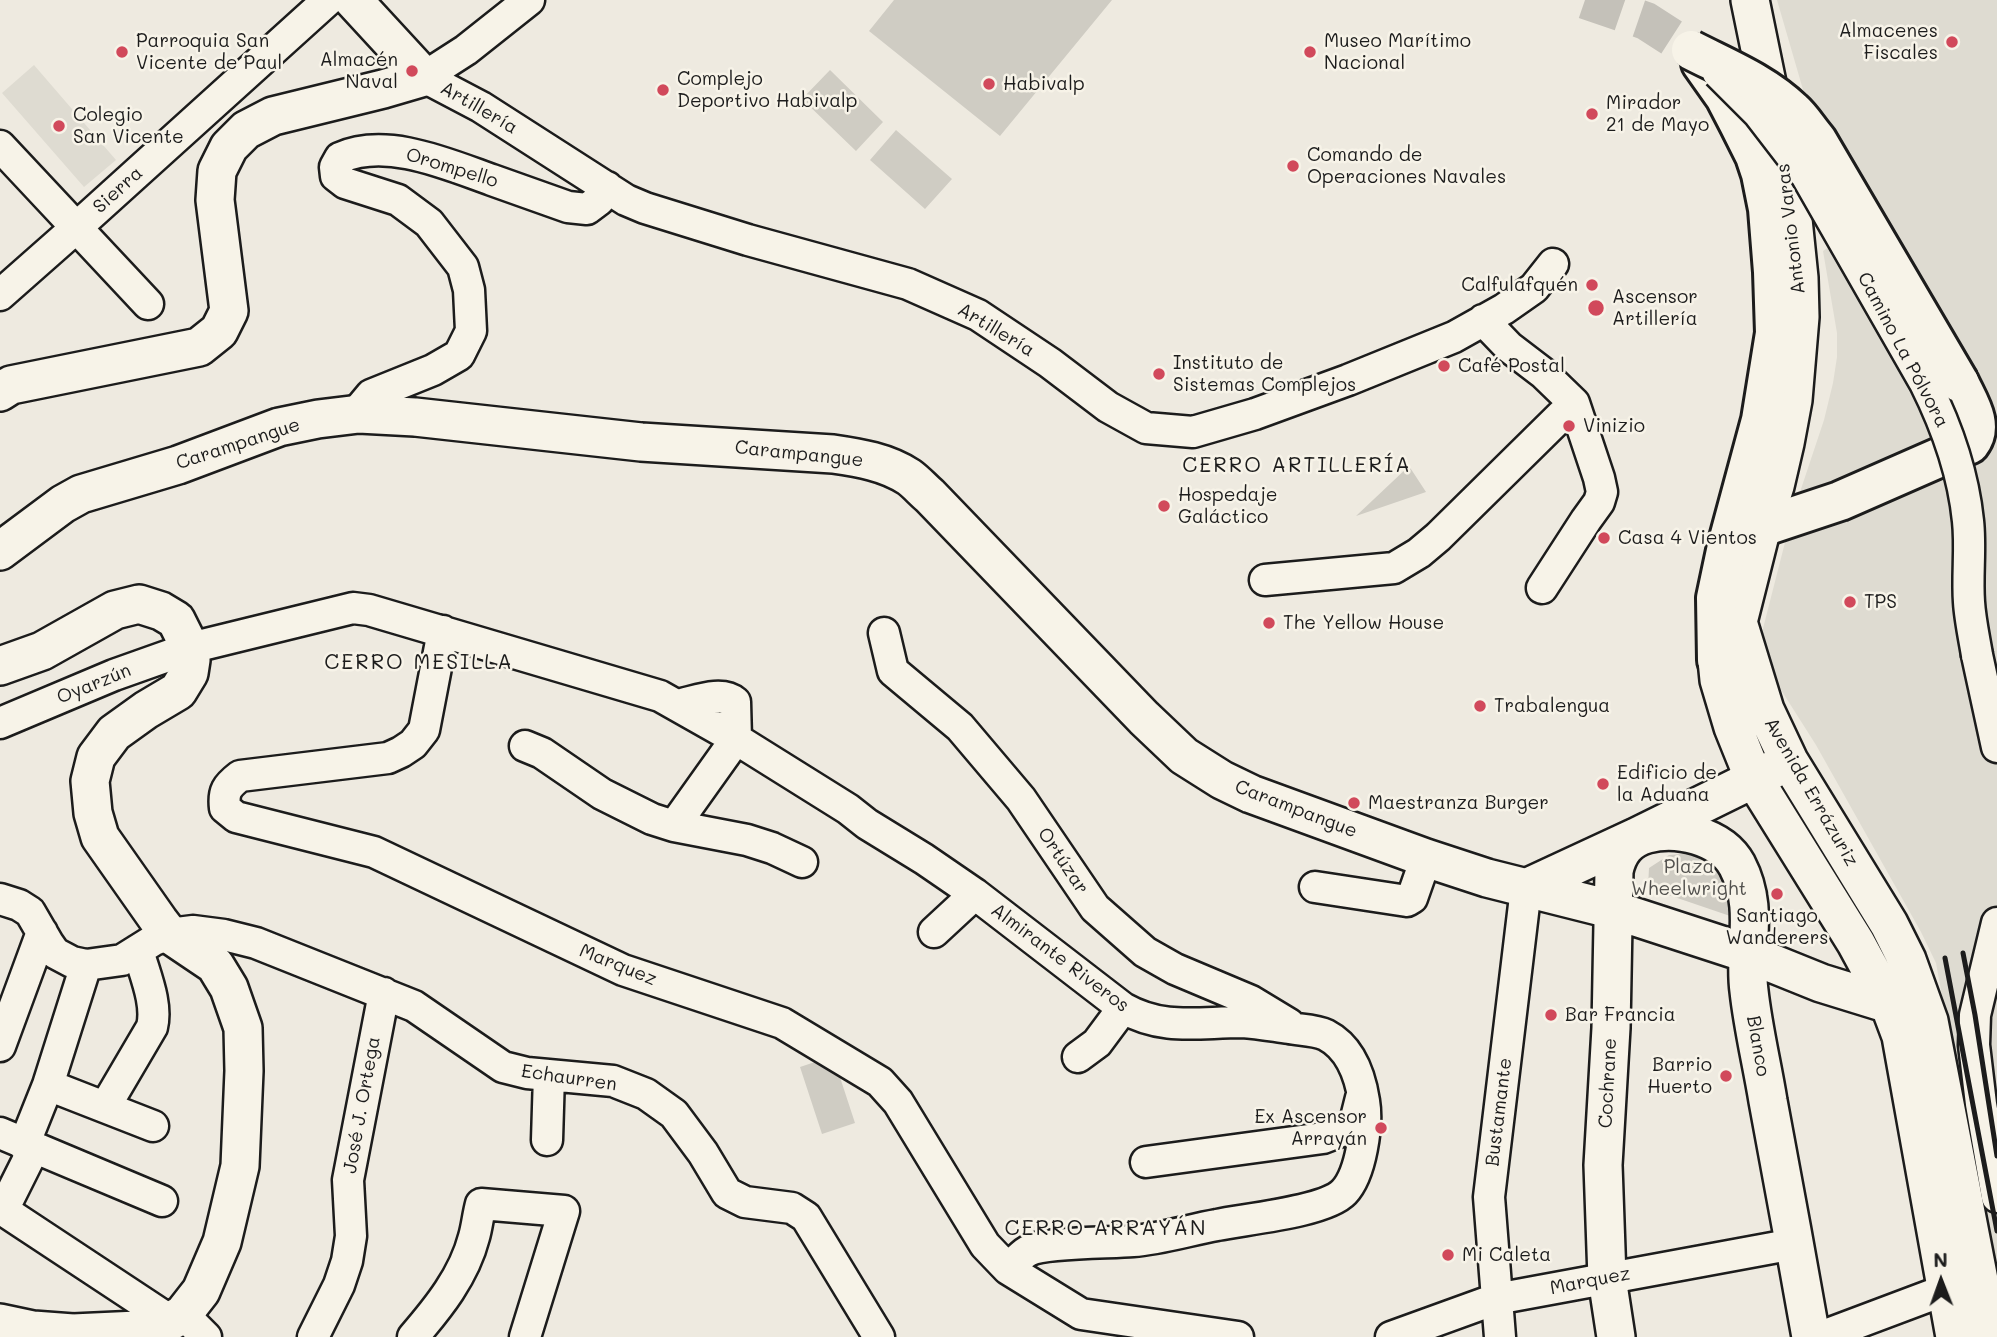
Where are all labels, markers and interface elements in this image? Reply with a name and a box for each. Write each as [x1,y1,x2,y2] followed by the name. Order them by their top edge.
[1839,20,1938,64] place label: Almacenes Fiscales
[136,30,282,74] place label: Parroquia San Vicente de Paul
[1324,30,1471,74] place label: Museo Marítimo Nacional
[1944,34,1960,50] marker: Almacenes Fiscales
[114,44,130,60] marker: Parroquia San Vicente de Paul
[1302,44,1318,60] marker: Museo Marítimo Nacional
[320,49,398,93] place label: Almacén Naval
[404,63,420,79] marker: Almacén Naval
[677,68,858,112] place label: Complejo Deportivo Habivalp
[1003,73,1085,95] place label: Habivalp
[981,76,997,92] marker: Habivalp
[436,77,522,139] street label: Artillería
[655,82,671,98] marker: Complejo Deportivo Habivalp
[1606,92,1709,136] place label: Mirador 21 de Mayo
[73,104,184,148] place label: Colegio San Vicente
[1584,106,1600,122] marker: Mirador 21 de Mayo
[51,118,67,134] marker: Colegio San Vicente
[403,143,501,193] street label: Orompello
[1307,144,1506,188] place label: Comando de Operaciones Navales
[1285,158,1301,174] marker: Comando de Operaciones Navales
[88,162,148,218] street label: Sierra
[1772,162,1810,296] street label: Antonio Varas
[1852,269,1954,431] street label: Camino La Pólvora
[1461,274,1578,296] place label: Calfulafquén
[1584,277,1600,293] marker: Calfulafquén
[1612,286,1698,330] place label: Ascensor Artillería
[953,298,1039,362] street label: Artillería
[1586,298,1606,318] marker: Ascensor Artillería
[1173,352,1356,396] place label: Instituto de Sistemas Complejos
[1458,355,1565,377] place label: Café Postal
[1436,358,1452,374] marker: Café Postal
[1151,366,1167,382] marker: Instituto de Sistemas Complejos
[173,413,303,475] street label: Carampangue
[1583,415,1645,437] place label: Vinizio
[1561,418,1577,434] marker: Vinizio
[734,436,864,472] street label: Carampangue
[1184,453,1410,479] district label: CERRO ARTILLERÍA
[1178,484,1278,528] place label: Hospedaje Galáctico
[1156,498,1172,514] marker: Hospedaje Galáctico
[1618,527,1757,549] place label: Casa 4 Vientos
[1596,530,1612,546] marker: Casa 4 Vientos
[1864,591,1897,613] place label: TPS
[1842,594,1858,610] marker: TPS
[1283,612,1444,634] place label: The Yellow House
[1261,615,1277,631] marker: The Yellow House
[326,650,512,676] district label: CERRO MESILLA
[54,659,134,709] street label: Oyarzún
[1494,695,1610,717] place label: Trabalengua
[1472,698,1488,714] marker: Trabalengua
[1759,714,1863,870] street label: Avenida Errázuriz
[1617,762,1717,806] place label: Edificio de la Aduana
[1232,775,1360,843] street label: Carampangue
[1595,776,1611,792] marker: Edificio de la Aduana
[1368,792,1549,814] place label: Maestranza Burger
[1346,795,1362,811] marker: Maestranza Burger
[1033,823,1093,899] street label: Ortúzar
[1631,856,1747,900] park label: Plaza Wheelwright
[1769,886,1785,902] marker: Santiago Wanderers
[987,899,1133,1017] street label: Almirante Riveros
[1726,905,1828,949] place label: Santiago Wanderers
[576,939,660,991] street label: Marquez
[1565,1004,1676,1026] place label: Bar Francia
[1543,1007,1559,1023] marker: Bar Francia
[1741,1014,1775,1078] street label: Blanco
[339,1035,385,1175] street label: José J. Ortega
[1594,1037,1622,1129] street label: Cochrane
[1647,1054,1712,1098] place label: Barrio Huerto
[1481,1056,1517,1168] street label: Bustamante
[520,1060,618,1096] street label: Echaurren
[1718,1068,1734,1084] marker: Barrio Huerto
[1254,1106,1367,1150] place label: Ex Ascensor Arrayán
[1373,1120,1389,1136] marker: Ex Ascensor Arrayán
[1006,1216,1206,1242] district label: CERRO ARRAYÁN
[1462,1244,1551,1266] place label: Mi Caleta
[1906,1246,1976,1316] north arrow
[1440,1247,1456,1263] marker: Mi Caleta
[1933,1247,1948,1272] text: N
[1548,1262,1632,1300] street label: Marquez

